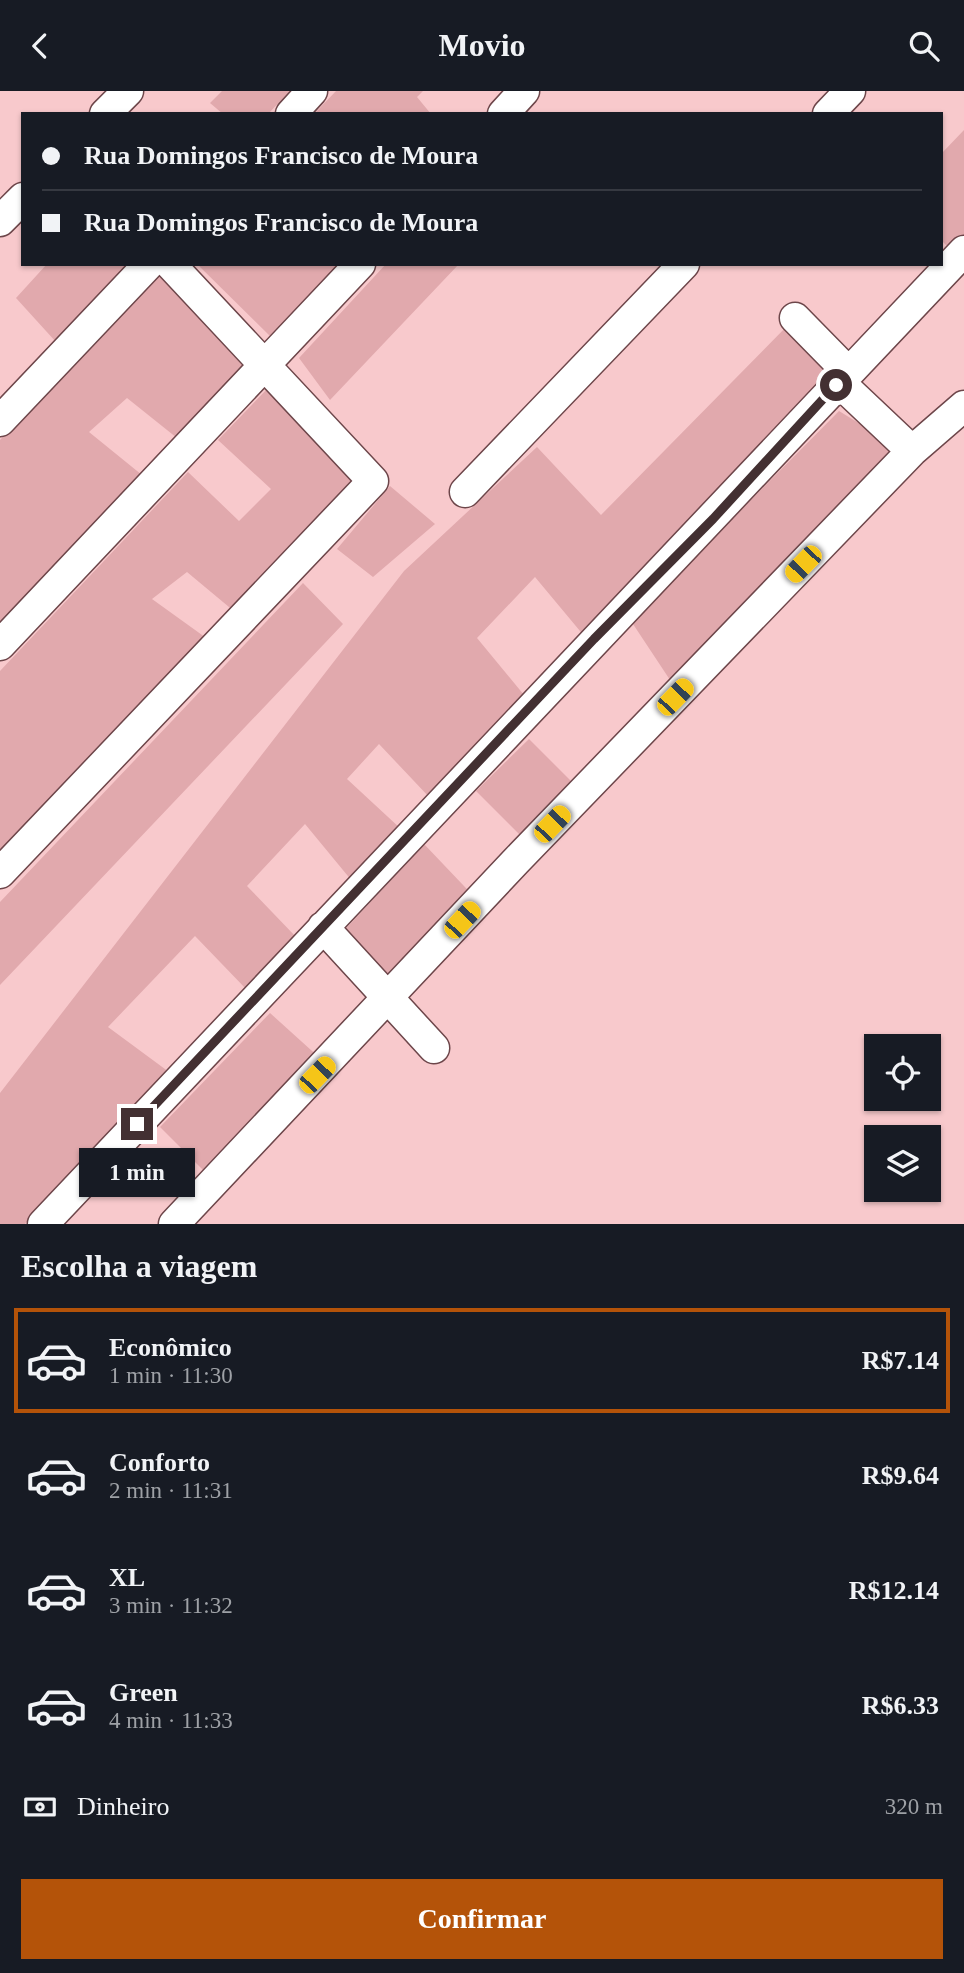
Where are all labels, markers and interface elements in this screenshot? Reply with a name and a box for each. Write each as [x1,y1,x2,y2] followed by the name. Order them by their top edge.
[21,27,59,65] icon: back
[438,27,526,63] text: Movio
[905,27,943,65] icon: search
[84,141,478,170] text: Rua Domingos Francisco de Moura
[84,208,478,237] text: Rua Domingos Francisco de Moura
[820,369,852,401] route start
[781,542,826,586] car
[653,675,698,719] car
[530,802,575,846] car
[440,897,485,943] car
[864,1034,941,1202] map controls
[864,1034,941,1111] button: locate
[295,1053,340,1097] car
[121,1108,153,1140] route end
[864,1125,941,1202] button: layers
[79,1149,195,1197] callout: 1 min
[109,1160,165,1185] text: 1 min
[21,1248,257,1284] text: Escolha a viagem
[25,1329,88,1392] icon: car
[109,1333,232,1362] text: Econômico
[862,1346,939,1375] text: R$7.14
[109,1363,233,1388] text: 1 min · 11:30
[25,1444,88,1507] icon: car
[109,1448,210,1477] text: Conforto
[862,1461,939,1490] text: R$9.64
[109,1478,233,1503] text: 2 min · 11:31
[25,1559,88,1622] icon: car
[109,1563,145,1592] text: XL
[849,1576,939,1605] text: R$12.14
[109,1593,233,1618] text: 3 min · 11:32
[25,1674,88,1737] icon: car
[109,1678,178,1707] text: Green
[862,1691,939,1720] text: R$6.33
[109,1708,233,1733] text: 4 min · 11:33
[21,1788,59,1826] icon: cash
[77,1792,169,1821] text: Dinheiro
[885,1794,943,1819] text: 320 m
[21,1879,943,1959] button: Confirmar

